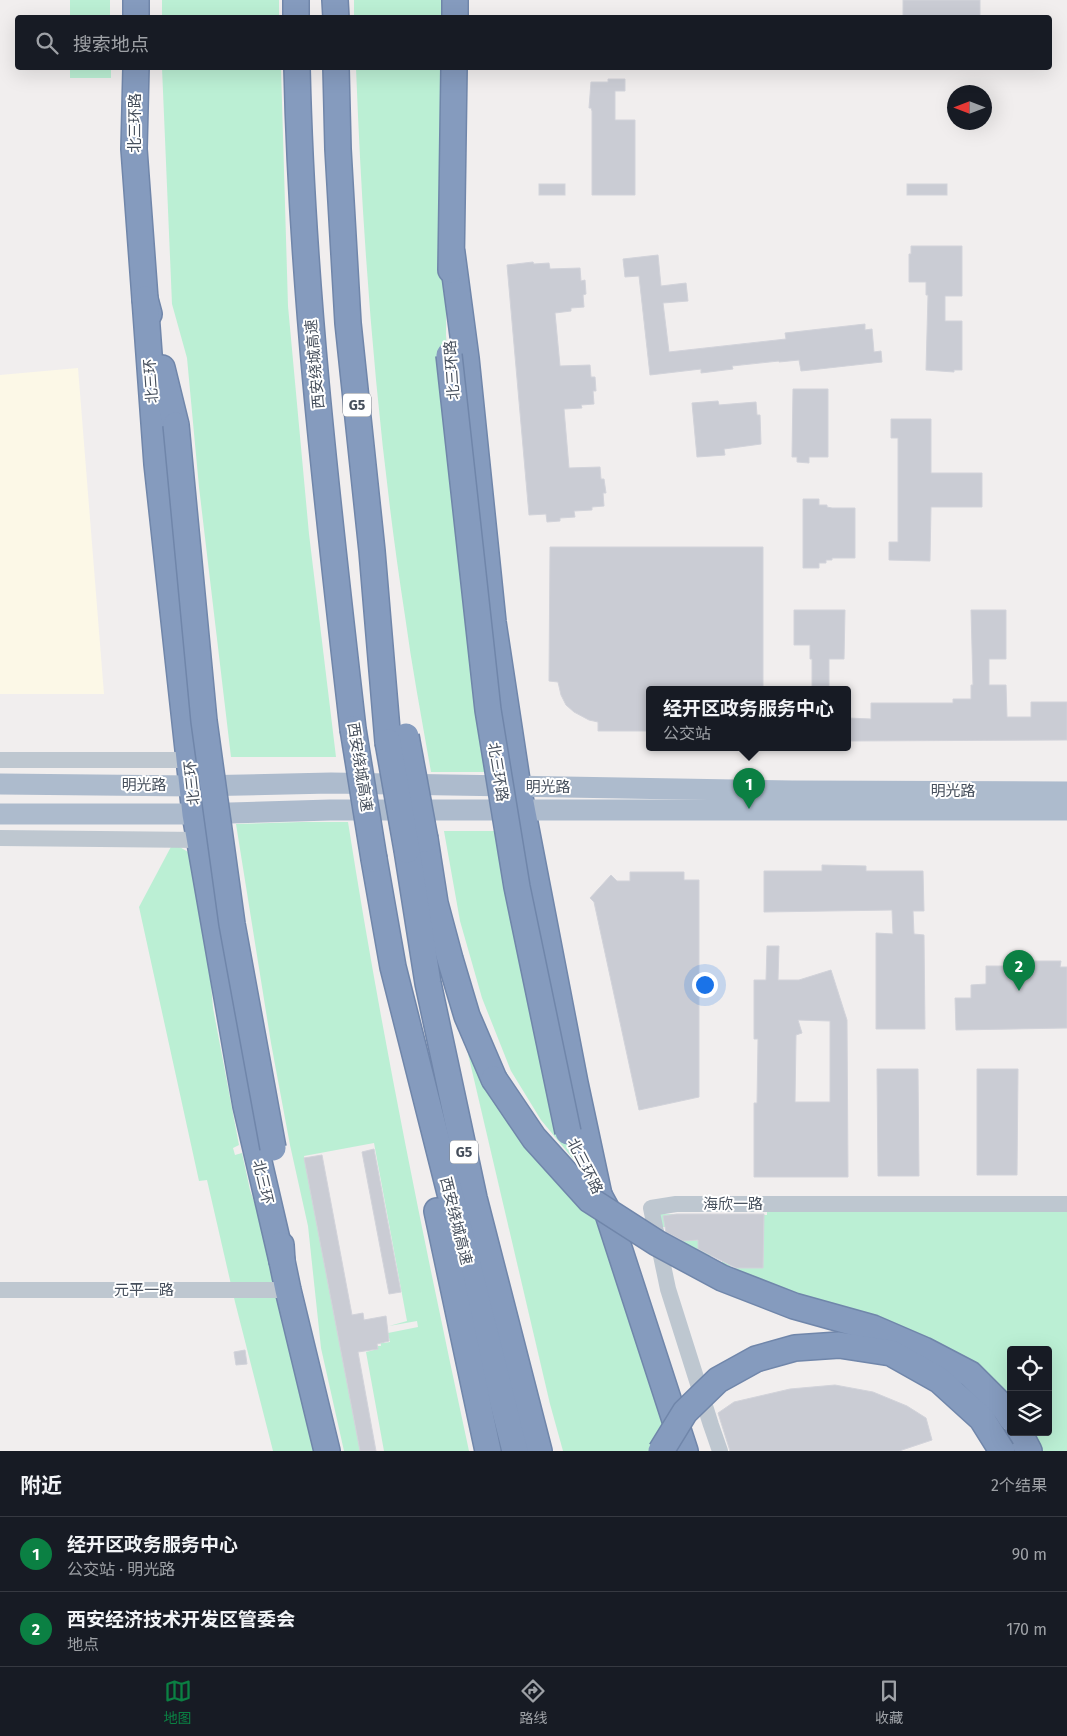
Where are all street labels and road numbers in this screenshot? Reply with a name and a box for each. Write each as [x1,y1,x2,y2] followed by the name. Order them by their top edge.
[126,93,144,153] street label: 北三环路
[302,318,328,410] street label: 西安绕城高速
[441,339,463,401] street label: 北三环路
[140,358,162,404] street label: 北三环
[343,394,371,416] road number: G5
[344,721,376,813] street label: 西安绕城高速
[484,741,512,803] street label: 北三环路
[181,760,203,806] street label: 北三环
[121,776,167,794] street label: 明光路
[525,778,571,796] street label: 明光路
[930,782,976,800] street label: 明光路
[563,1135,607,1197] street label: 北三环路
[450,1140,478,1164] road number: G5
[249,1158,277,1206] street label: 北三环
[436,1175,476,1267] street label: 西安绕城高速
[703,1195,763,1213] street label: 海欣一路
[114,1281,174,1299] street label: 元平一路

